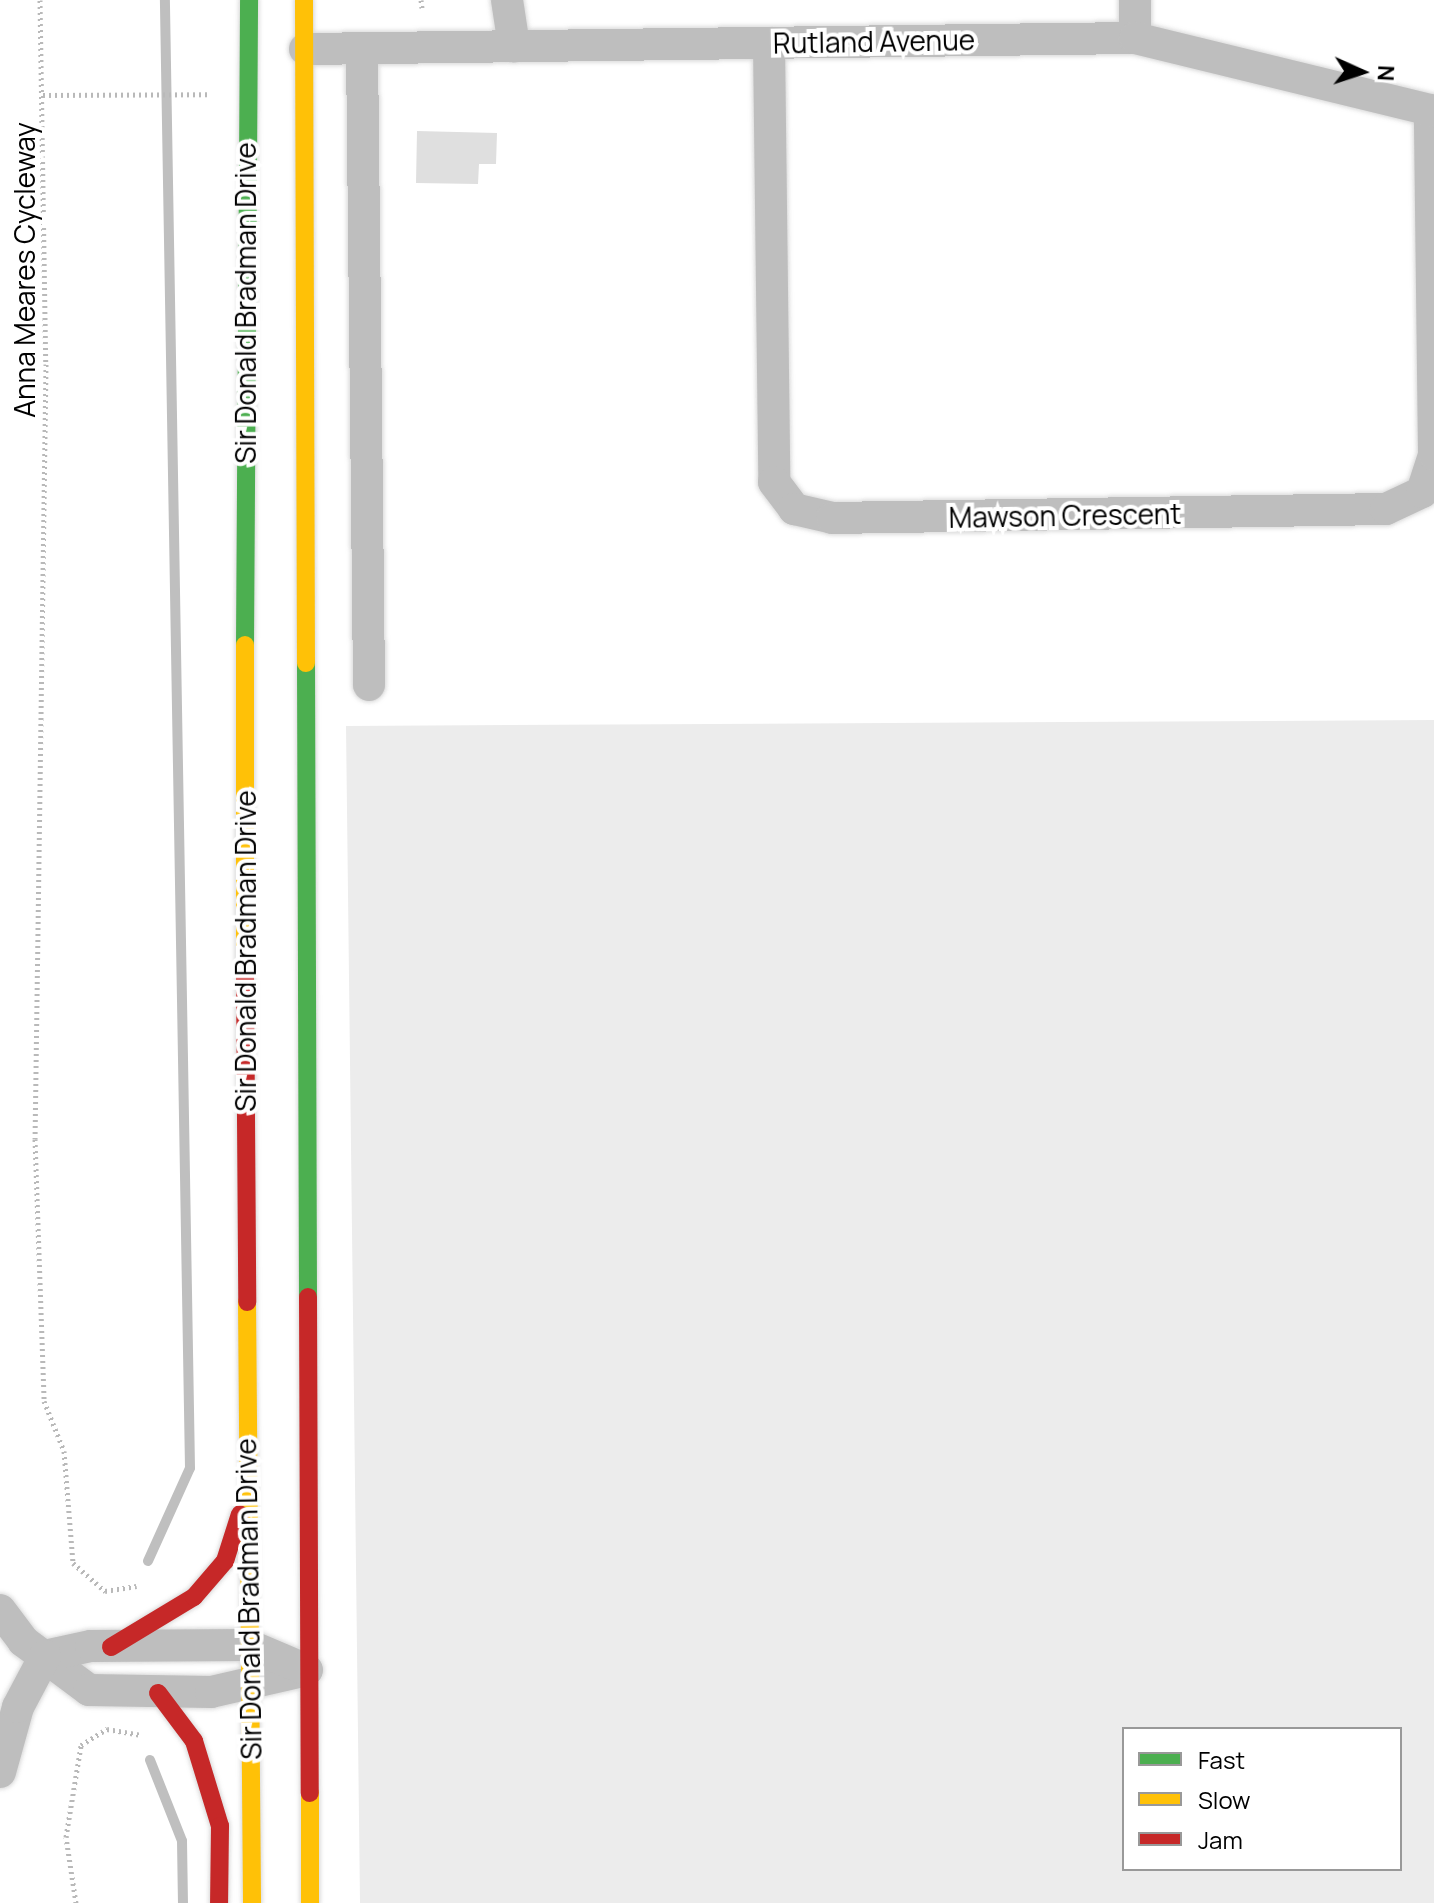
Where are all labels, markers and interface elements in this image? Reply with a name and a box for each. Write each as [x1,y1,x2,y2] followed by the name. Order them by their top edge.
[773,22,975,60] street label: Rutland Avenue
[1322,32,1402,112] north arrow
[1371,65,1401,82] text: N
[7,122,41,418] street label: Anna Meares Cycleway
[228,142,262,464] street label: Sir Donald Bradman Drive
[948,496,1182,534] street label: Mawson Crescent
[228,790,262,1112] street label: Sir Donald Bradman Drive
[228,1438,268,1760] street label: Sir Donald Bradman Drive
[1122,1727,1402,1871] legend
[1198,1743,1245,1776] text: Fast
[1198,1783,1251,1816] text: Slow
[1198,1823,1243,1856] text: Jam

